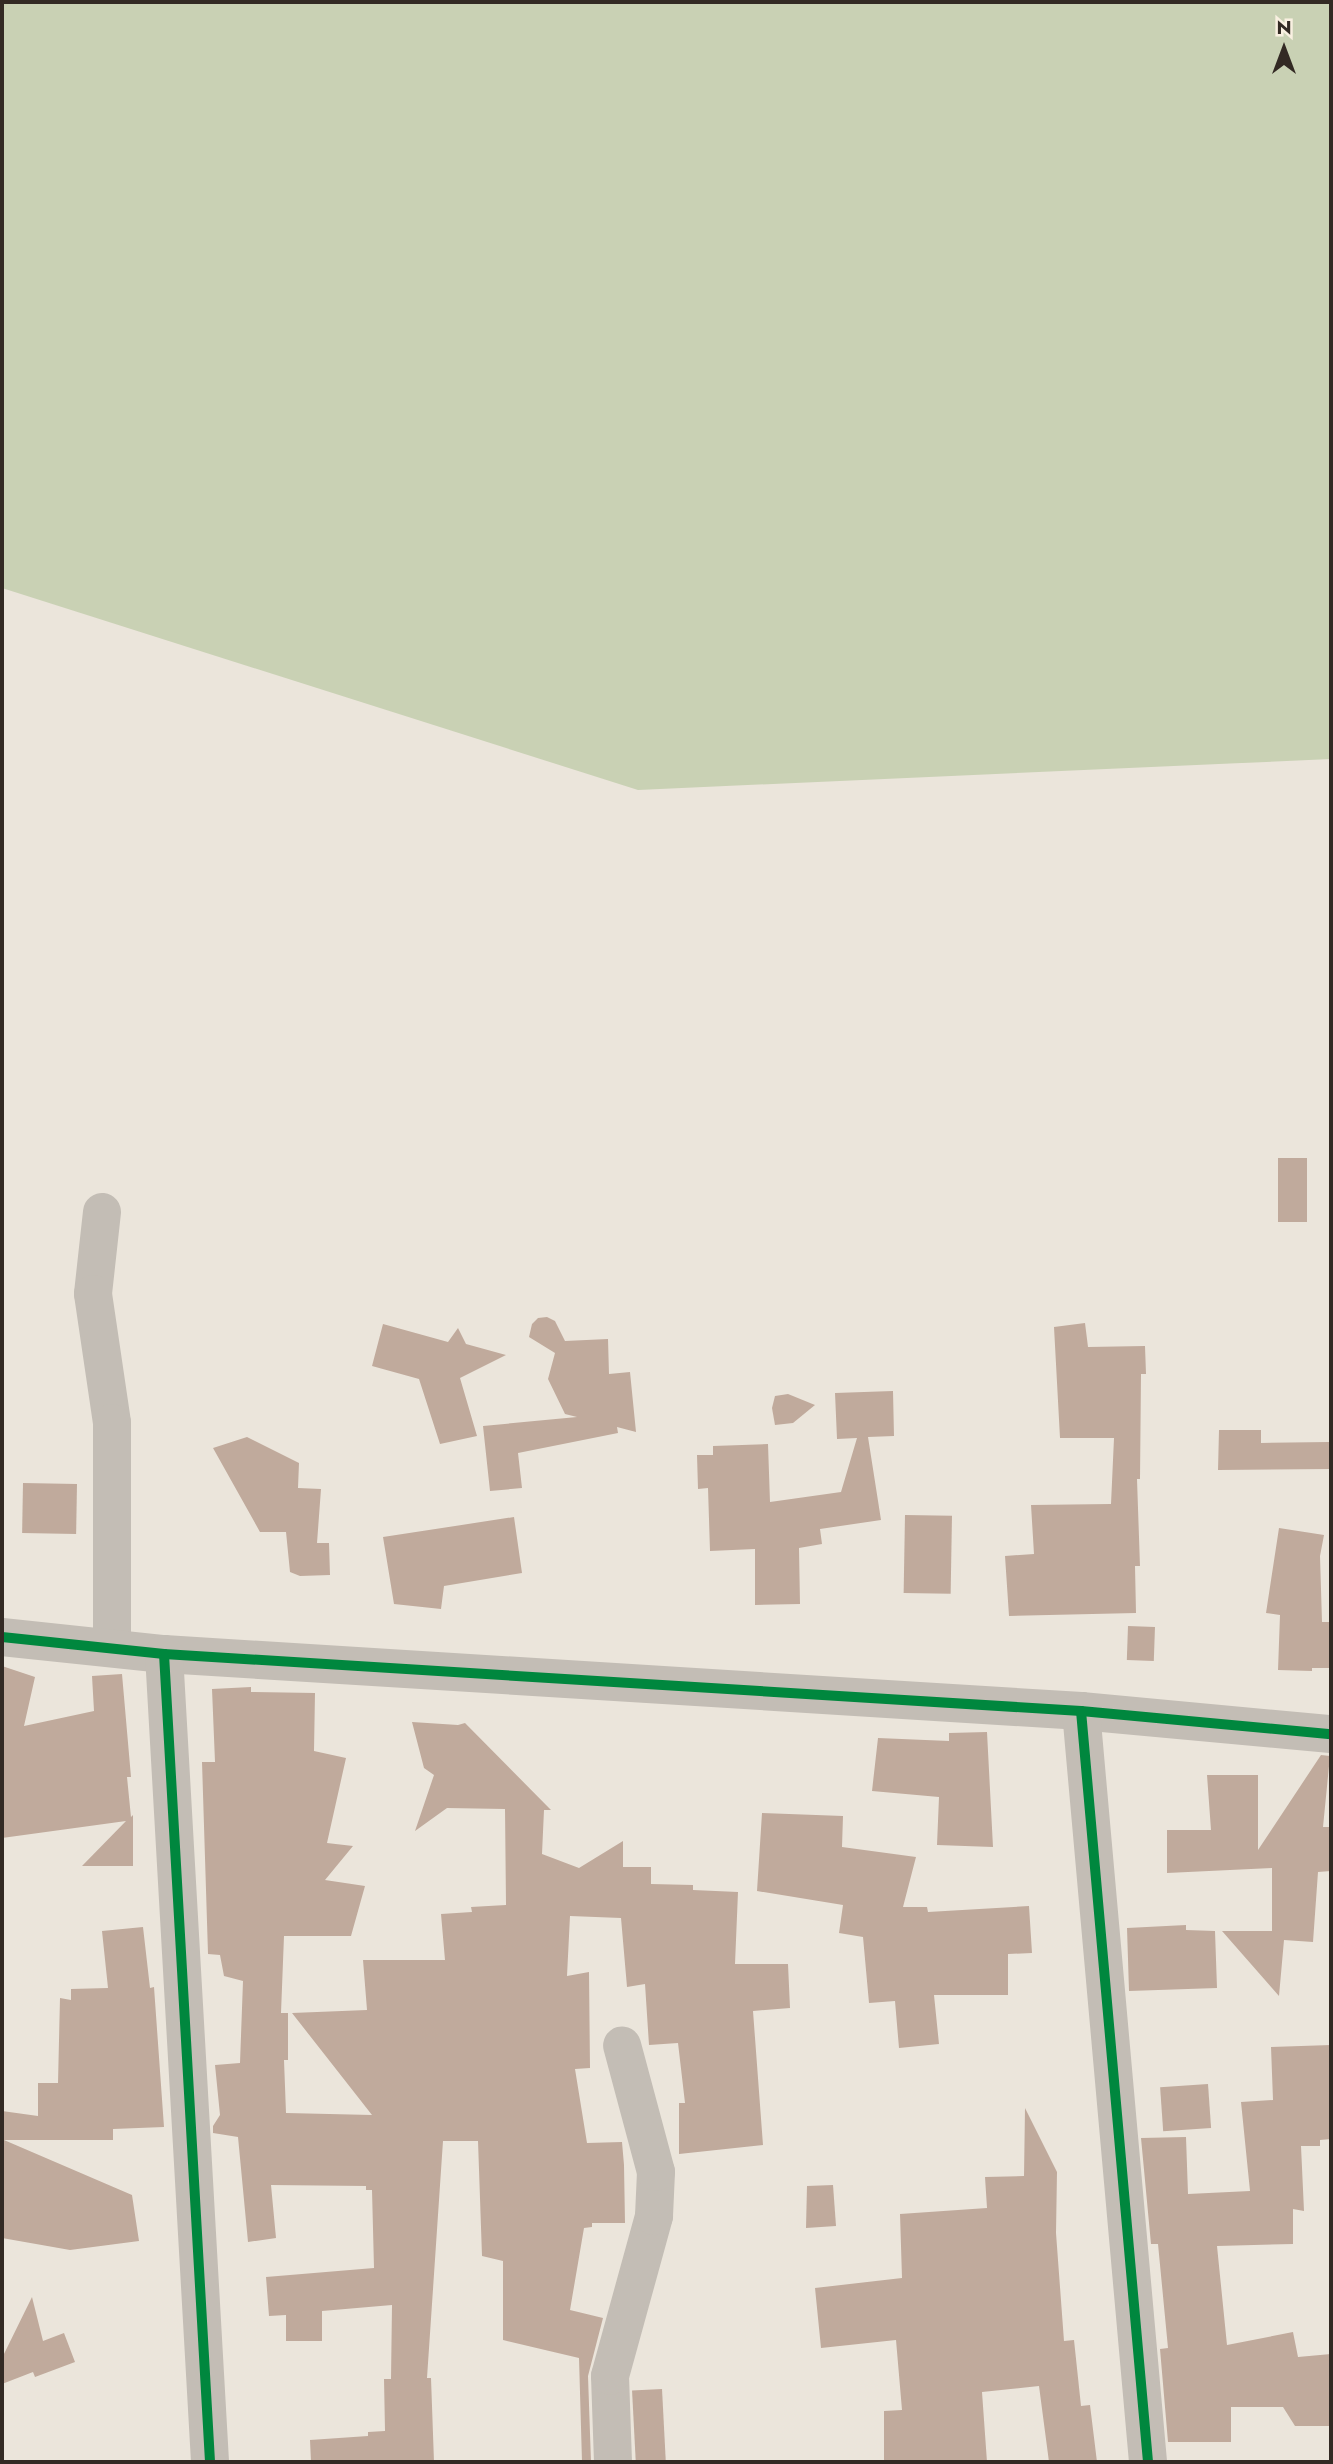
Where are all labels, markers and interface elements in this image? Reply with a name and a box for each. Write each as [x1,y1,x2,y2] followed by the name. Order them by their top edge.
[1249,14,1319,84] north arrow
[1276,14,1292,41] text: N

